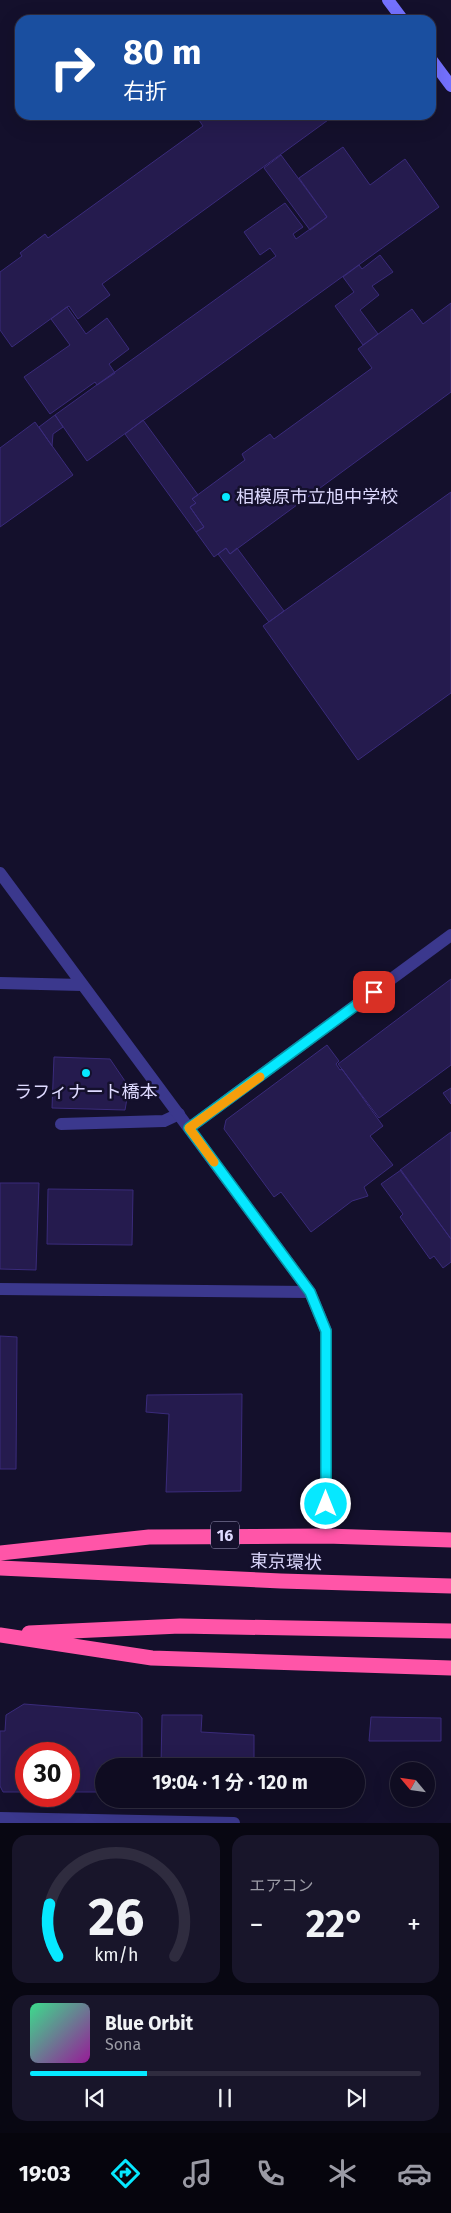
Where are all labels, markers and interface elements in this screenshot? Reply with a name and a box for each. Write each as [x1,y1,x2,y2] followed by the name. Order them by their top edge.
[123,31,202,73] text: 80 m
[40,35,105,100] icon: right
[123,78,167,105] text: 右折
[236,486,398,508] place label: 相模原市立旭中学校
[220,491,232,503] marker: 相模原市立旭中学校
[353,971,395,1013] pin
[360,978,388,1006] icon: arrive
[80,1067,92,1079] marker: ラフィナート橋本
[14,1081,158,1103] place label: ラフィナート橋本
[299,1477,351,1529] position arrow
[211,1522,239,1548] road number: 16
[250,1550,322,1574] street label: 東京環状
[15,1742,80,1807] speed limit sign: 30
[390,1762,435,1808] north arrow
[390,1762,435,1807] map controls
[152,1771,308,1794] text: 19:04 · 1 分 · 120 m
[250,1876,314,1895] text: エアコン
[88,1886,144,1949] text: 26
[306,1901,365,1947] text: 22°
[250,1908,264,1941] text: −
[407,1908,421,1941] text: +
[94,1944,138,1966] text: km/h
[105,2012,193,2035] text: Blue Orbit
[105,2035,141,2054] text: Sona
[81,2084,109,2112] icon: previous
[211,2084,239,2112] icon: pause
[342,2084,370,2112] icon: next
[108,2156,143,2191] icon: directions
[180,2156,215,2191] icon: music
[253,2156,288,2191] icon: phone
[325,2156,360,2191] icon: climate
[397,2156,432,2191] icon: car
[19,2160,71,2187] text: 19:03

